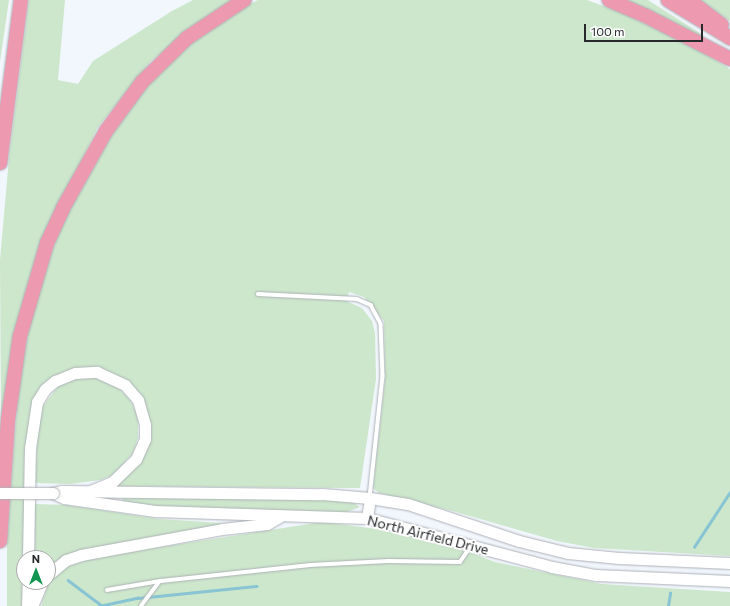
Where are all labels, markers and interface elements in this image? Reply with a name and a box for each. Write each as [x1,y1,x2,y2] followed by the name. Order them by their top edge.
[586,16,705,42] scale bar
[591,24,625,38] text: 100 m
[366,512,490,558] street label: North Airfield Drive
[16,550,56,590] north arrow
[32,552,40,565] text: N

